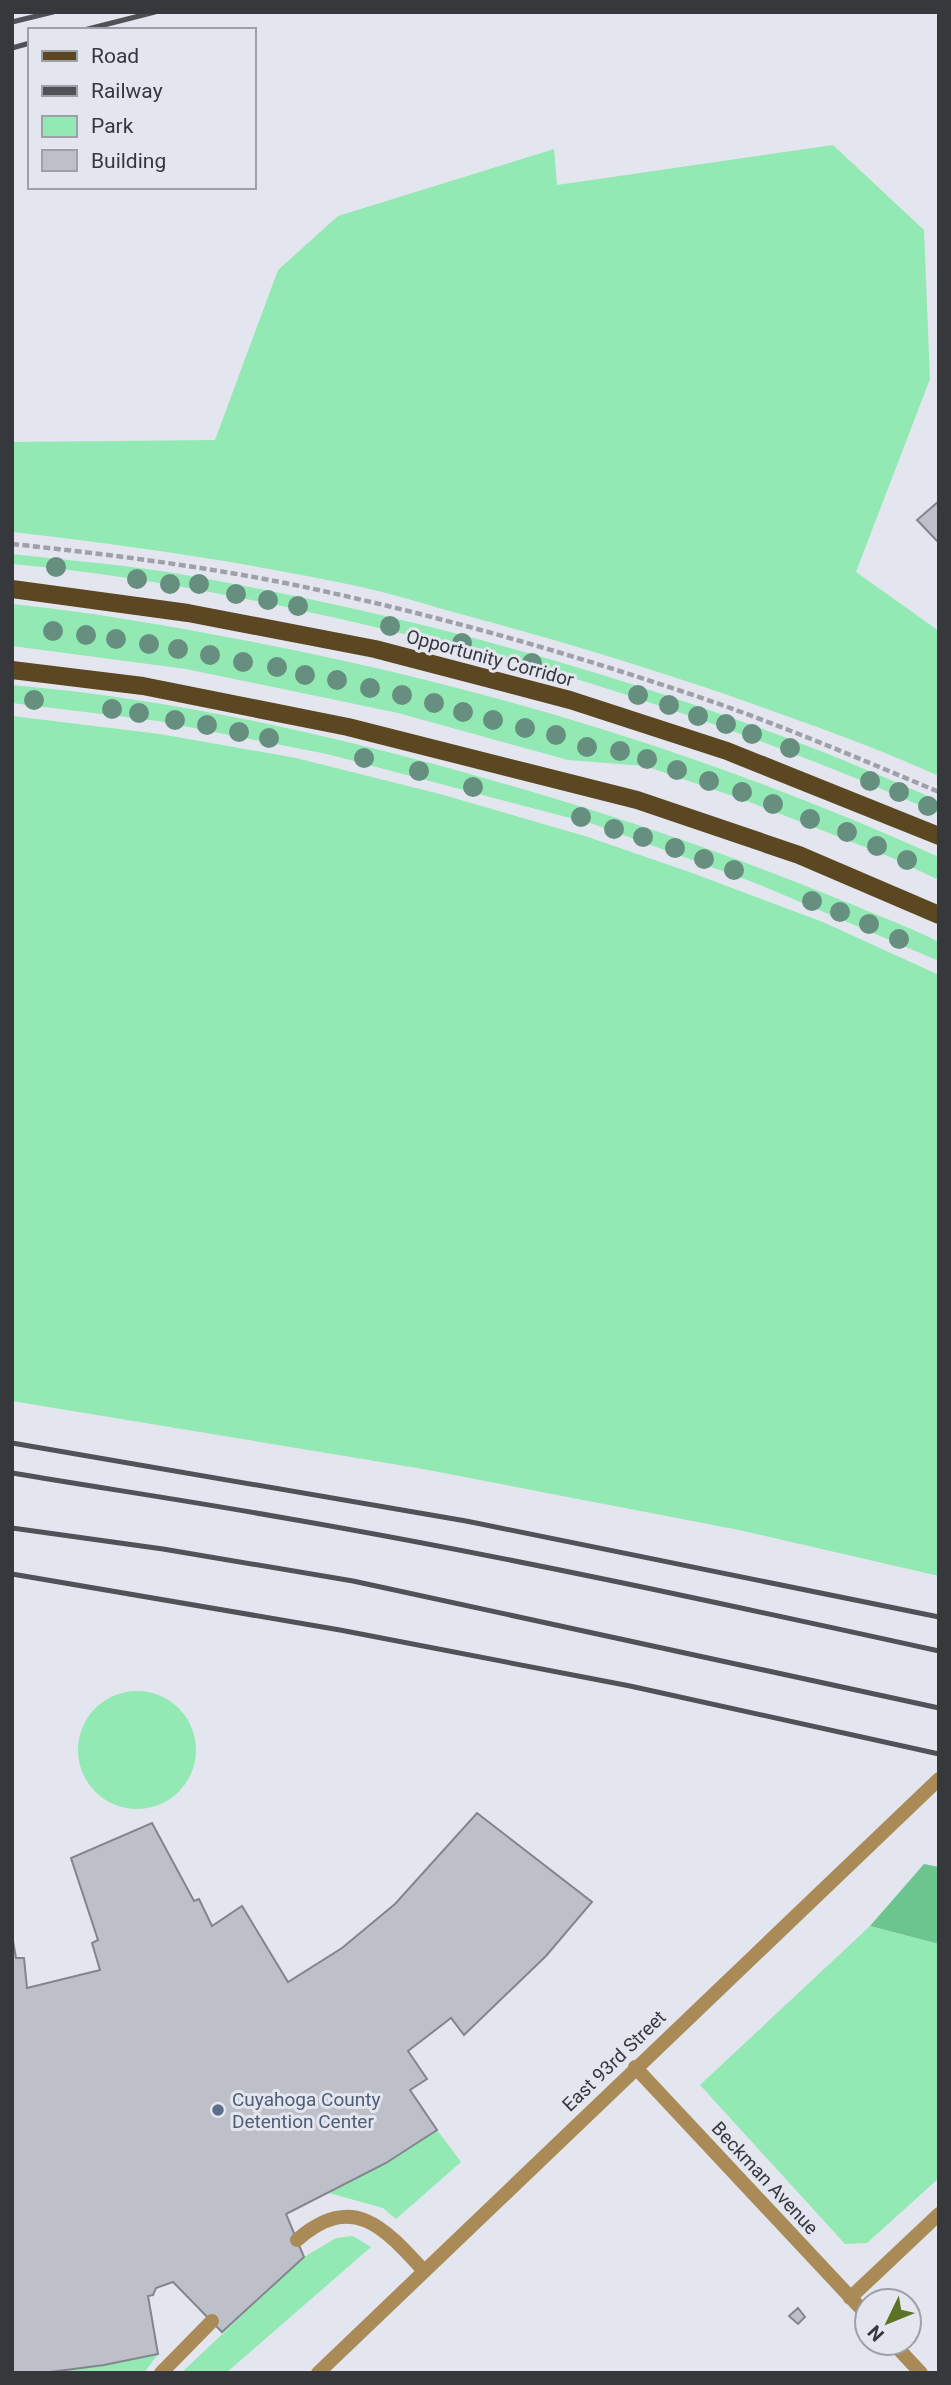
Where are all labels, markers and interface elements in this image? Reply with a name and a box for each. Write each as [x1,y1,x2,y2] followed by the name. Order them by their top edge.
[28,28,256,189] legend
[91,44,139,68] text: Road
[91,79,163,103] text: Railway
[91,114,134,138] text: Park
[91,149,166,173] text: Building
[404,625,577,692] street label: Opportunity Corridor
[557,2006,671,2116] street label: East 93rd Street
[232,2088,380,2133] place label: Cuyahoga County Detention Center
[210,2102,226,2118] marker: Cuyahoga County Detention Center
[707,2117,823,2239] street label: Beckman Avenue
[853,2287,923,2357] north arrow
[863,2321,889,2346] text: N

